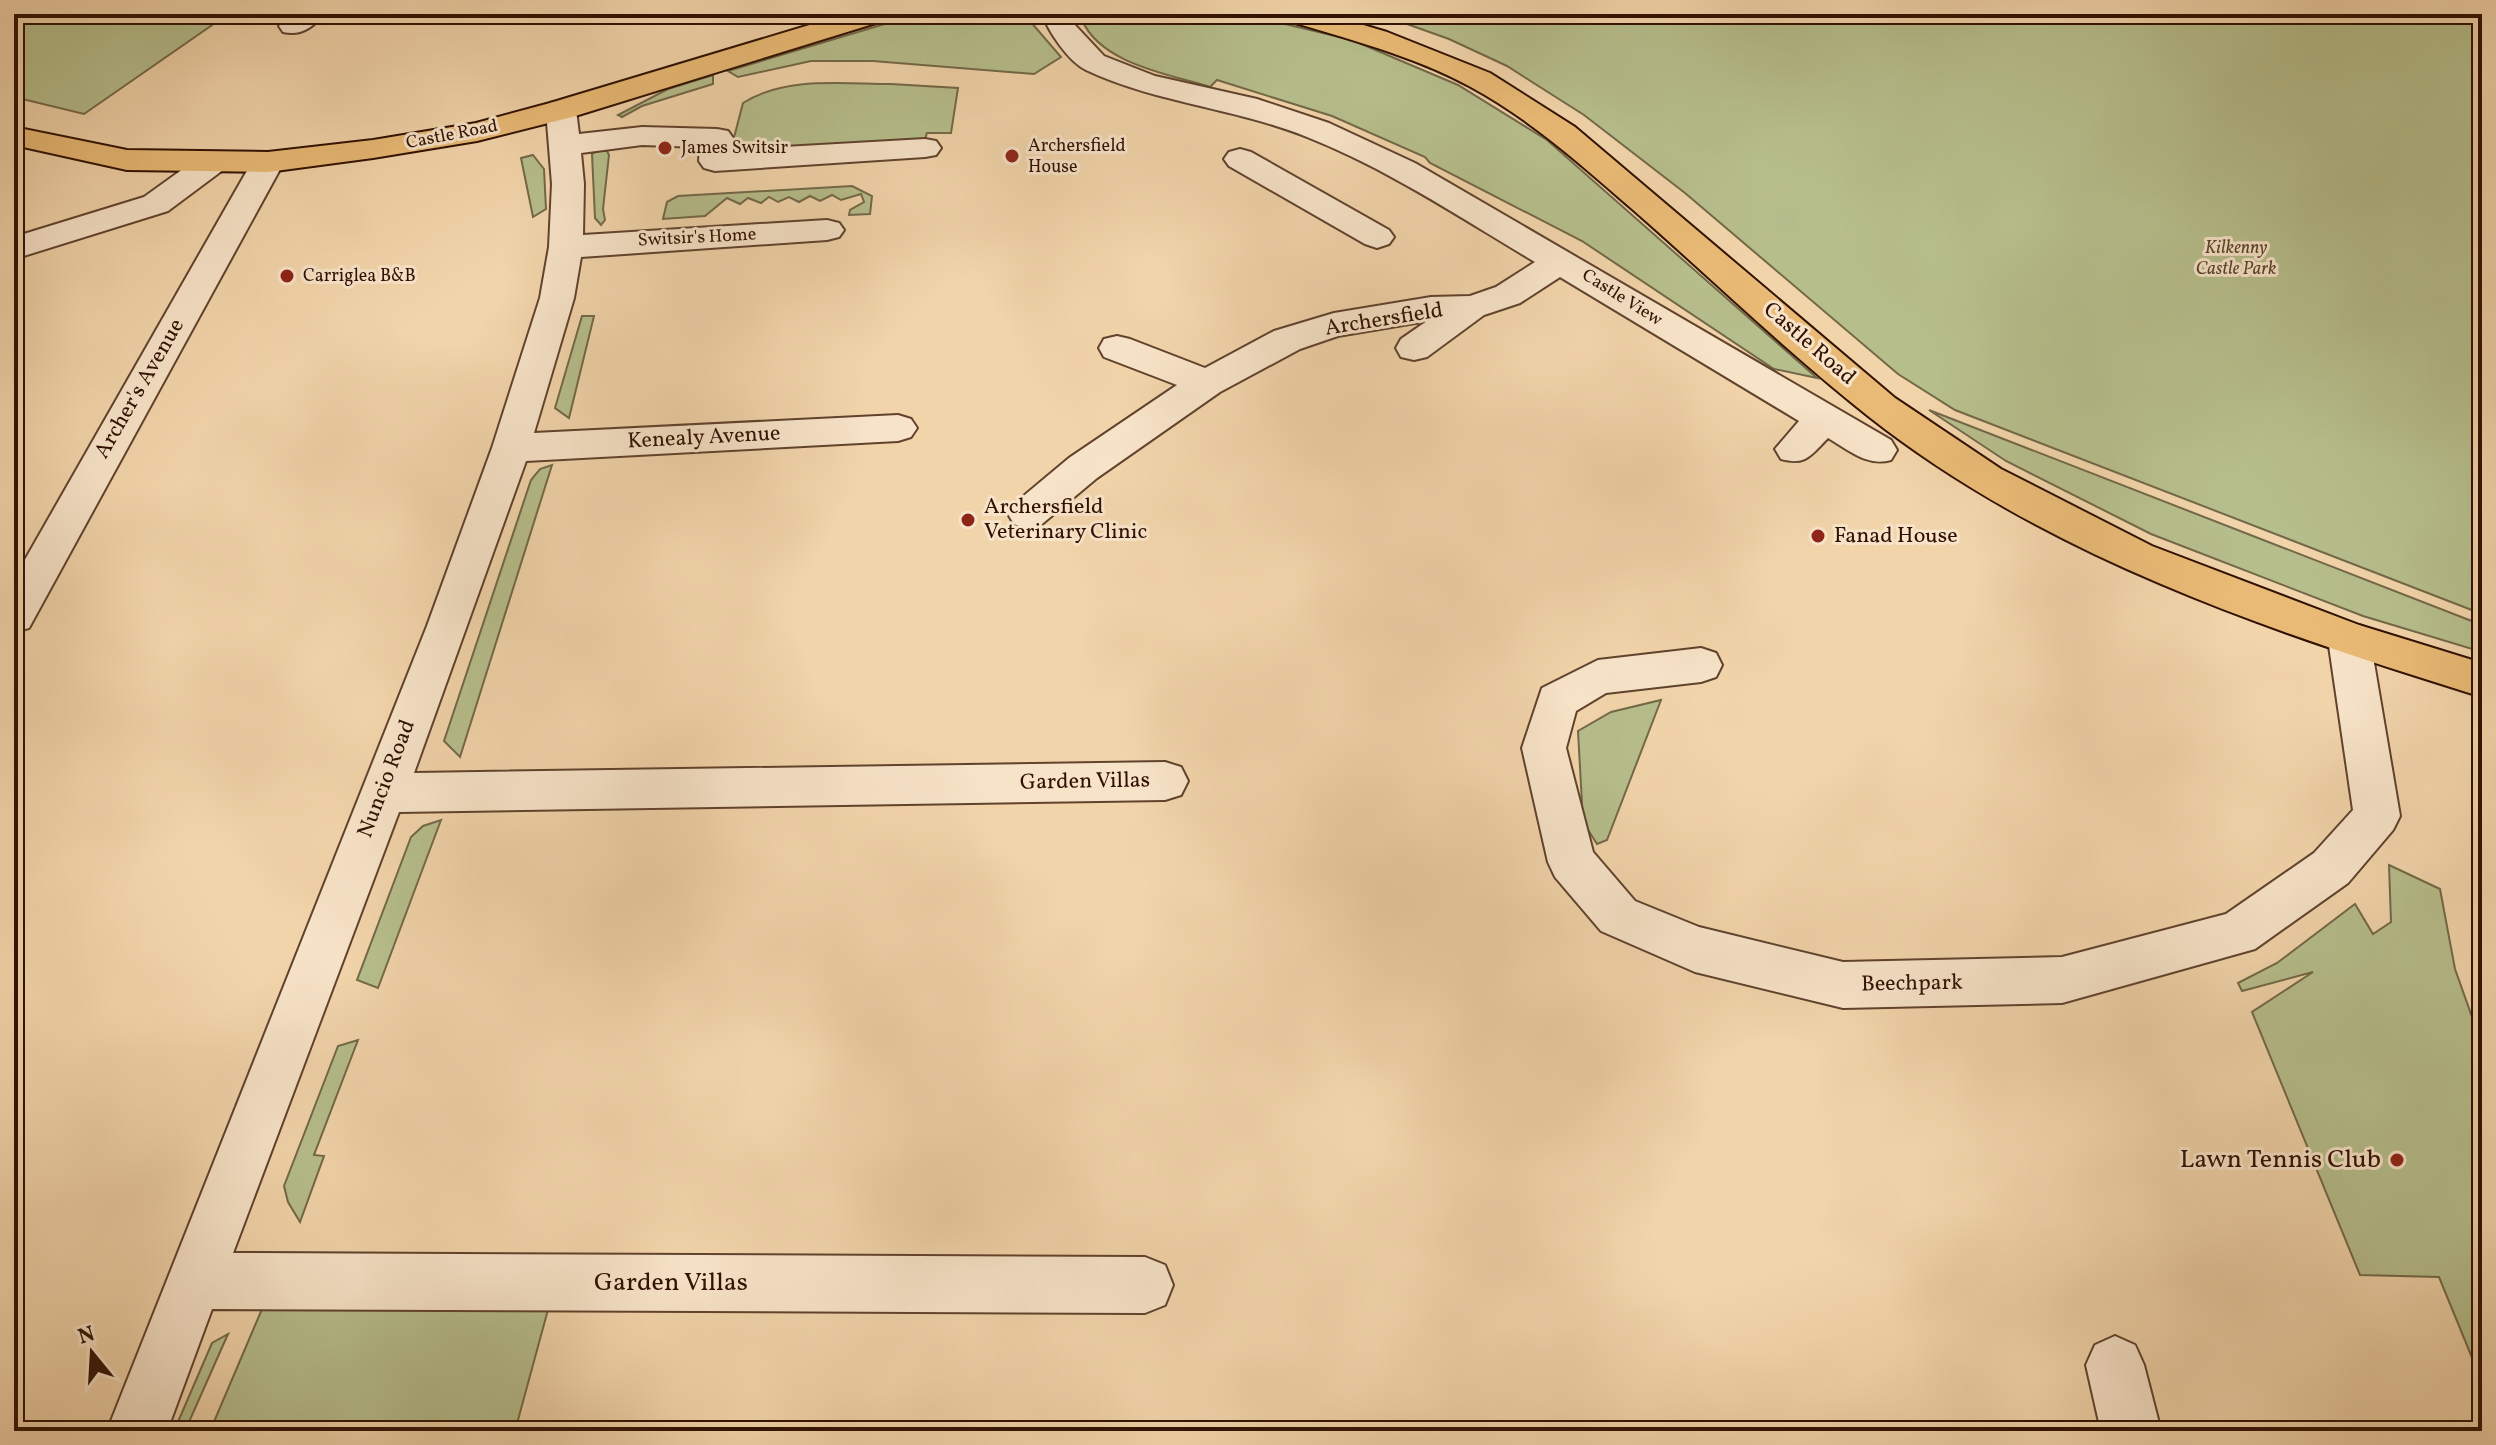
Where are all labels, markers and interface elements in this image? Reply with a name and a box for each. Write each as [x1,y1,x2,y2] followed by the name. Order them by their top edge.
[404,114,500,156] street label: Castle Road
[1028,134,1126,180] place label: Archersfield House
[681,136,788,161] place label: James Switsir
[656,139,674,157] marker: James Switsir
[1003,147,1021,165] marker: Archersfield House
[637,222,757,254] street label: Switsir's Home
[2196,236,2276,282] park label: Kilkenny Castle Park
[1577,263,1667,333] street label: Castle View
[303,264,416,289] place label: Carriglea B&B
[278,267,296,285] marker: Carriglea B&B
[1323,295,1445,345] street label: Archersfield
[1756,295,1862,393] street label: Castle Road
[87,313,193,465] street label: Archer's Avenue
[627,419,781,457] street label: Kenealy Avenue
[984,492,1147,548] place label: Archersfield Veterinary Clinic
[959,511,977,529] marker: Archersfield Veterinary Clinic
[1834,521,1958,552] place label: Fanad House
[1809,527,1827,545] marker: Fanad House
[350,716,424,842] street label: Nuncio Road
[1020,765,1150,799] street label: Garden Villas
[1861,968,1963,1000] street label: Beechpark
[2180,1142,2381,1178] place label: Lawn Tennis Club
[2388,1151,2406,1169] marker: Lawn Tennis Club
[594,1265,748,1301] street label: Garden Villas
[52,1313,132,1393] north arrow
[74,1319,99,1354] text: N

